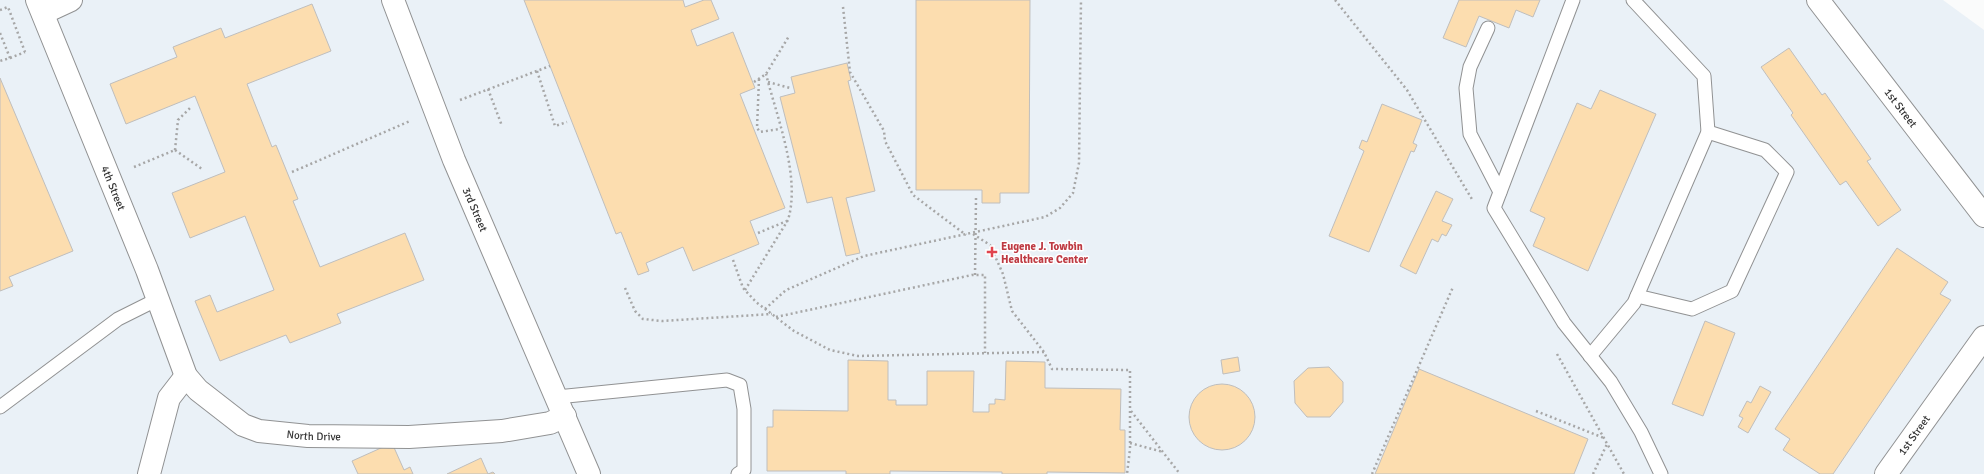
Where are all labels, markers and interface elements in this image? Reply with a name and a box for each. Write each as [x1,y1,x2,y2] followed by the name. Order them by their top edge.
[1882,86,1920,130] street label: 1st Street
[99,164,129,212] street label: 4th Street
[460,185,491,234] street label: 3rd Street
[1001,240,1089,266] place label: Eugene J. Towbin Healthcare Center
[986,246,998,258] marker: Eugene J. Towbin Healthcare Center
[1895,412,1933,457] street label: 1st Street
[286,427,341,443] street label: North Drive

